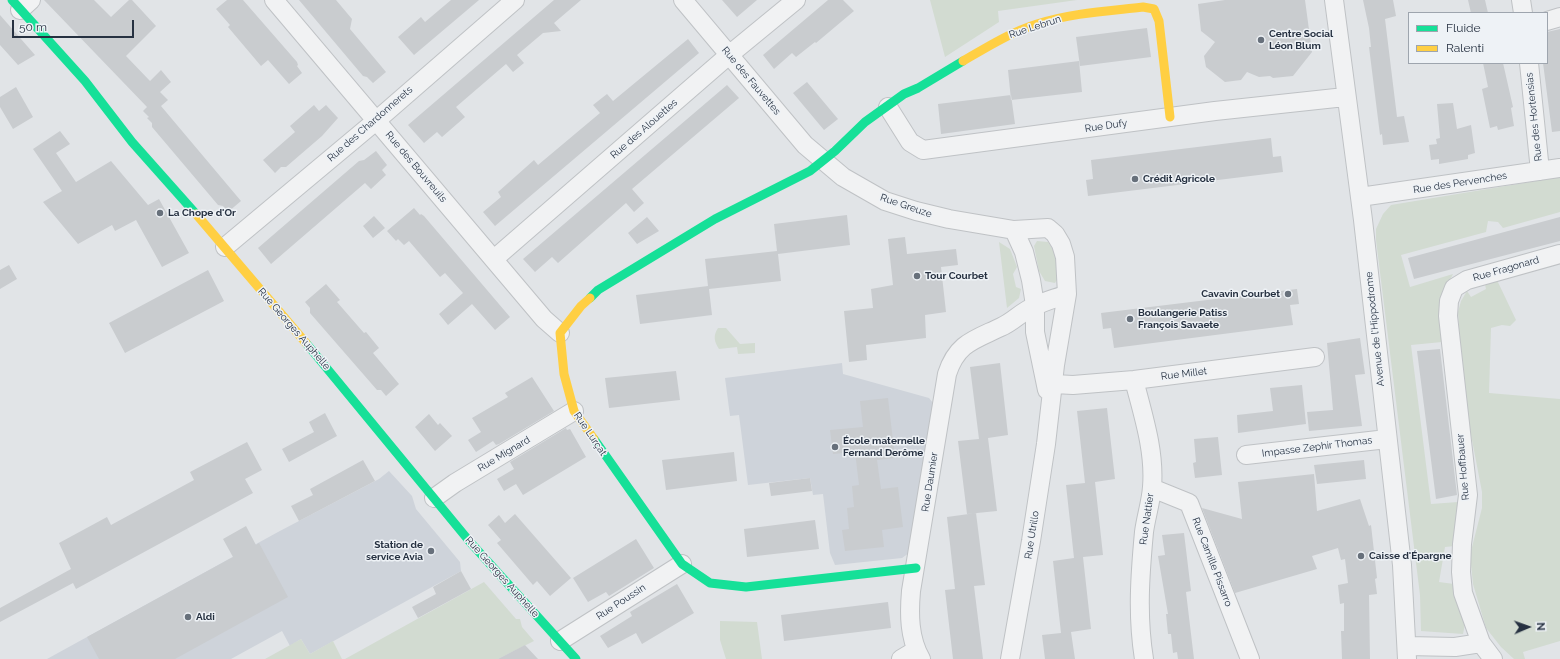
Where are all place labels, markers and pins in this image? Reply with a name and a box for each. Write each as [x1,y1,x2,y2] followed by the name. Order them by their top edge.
[1269,28,1333,52] place label: Centre Social Léon Blum
[1256,35,1266,45] marker: Centre Social Léon Blum
[1143,173,1215,185] place label: Crédit Agricole
[1130,174,1140,184] marker: Crédit Agricole
[168,207,236,219] place label: La Chope d'Or
[155,208,165,218] marker: La Chope d'Or
[925,270,988,282] place label: Tour Courbet
[912,271,922,281] marker: Tour Courbet
[1201,288,1280,300] place label: Cavavin Courbet
[1283,289,1293,299] marker: Cavavin Courbet
[1138,307,1227,330] place label: Boulangerie Patiss François Savaete
[1125,314,1135,324] marker: Boulangerie Patiss François Savaete
[843,435,925,458] place label: École maternelle Fernand Derôme
[830,442,840,452] marker: École maternelle Fernand Derôme
[366,539,423,562] place label: Station de service Avia
[426,546,436,556] marker: Station de service Avia
[1369,550,1451,562] place label: Caisse d'Épargne
[1356,551,1366,561] marker: Caisse d'Épargne
[196,611,215,623] place label: Aldi
[183,612,193,622] marker: Aldi

